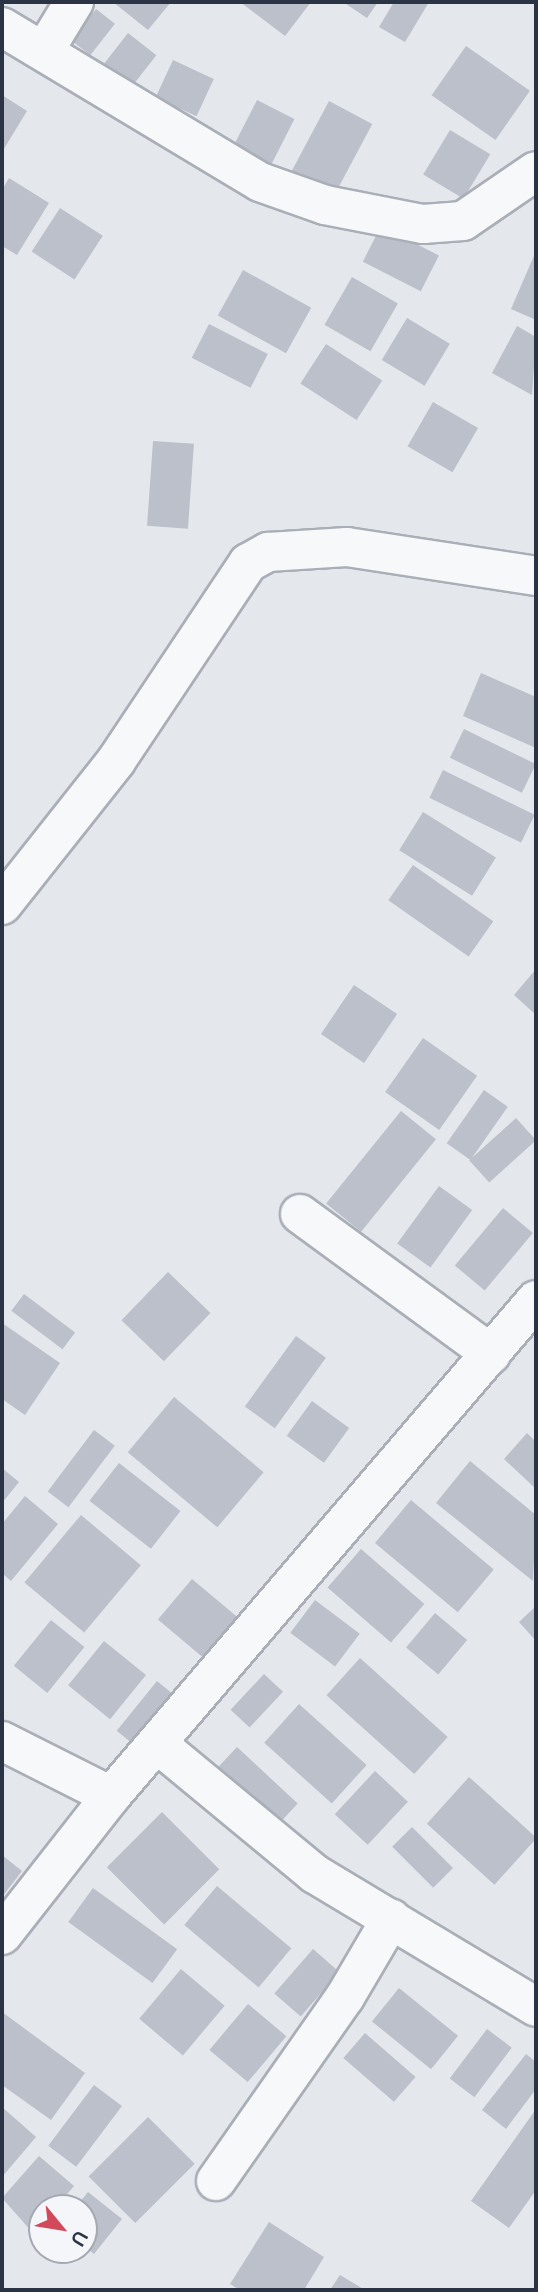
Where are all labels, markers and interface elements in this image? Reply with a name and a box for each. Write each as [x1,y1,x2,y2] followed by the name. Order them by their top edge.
[28,2194,98,2264] north arrow
[66,2227,93,2251] text: U

